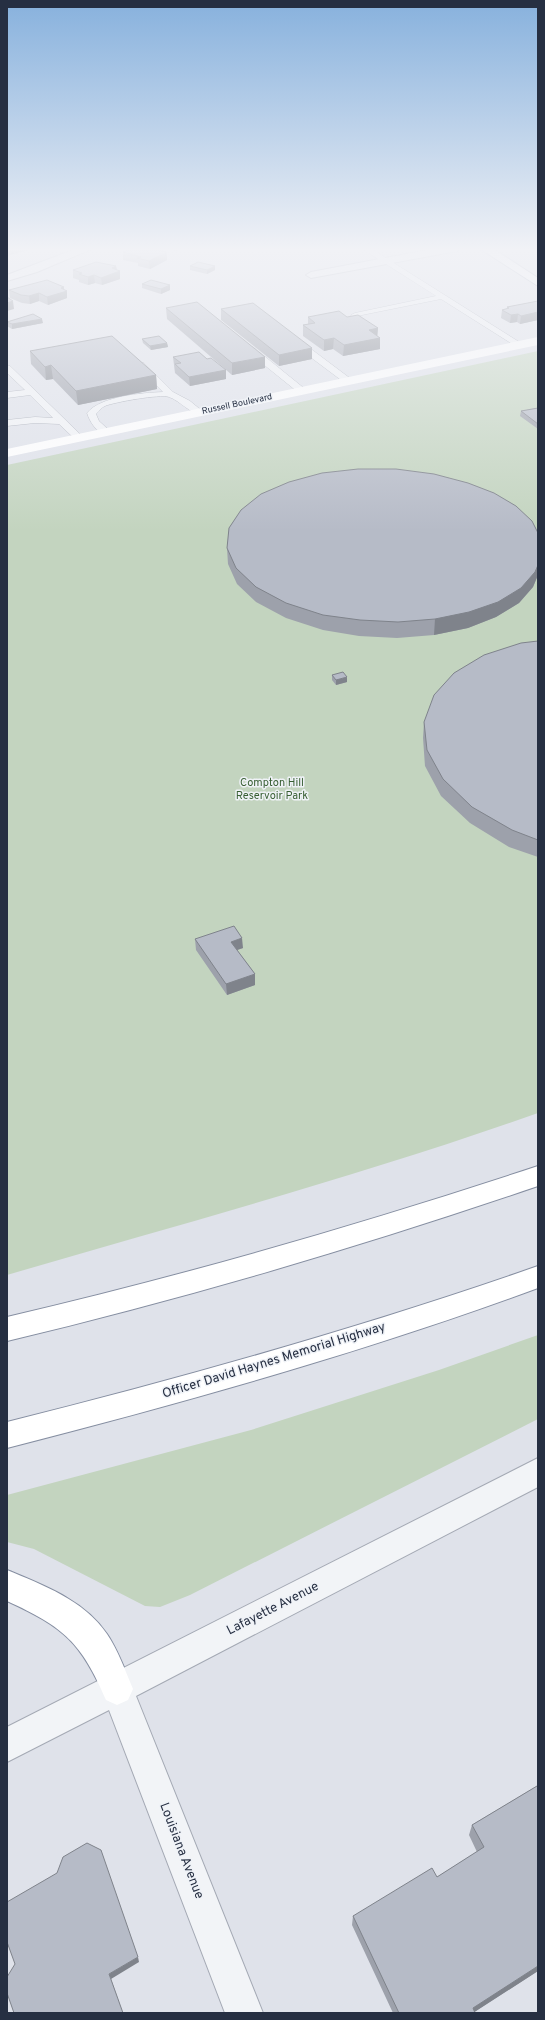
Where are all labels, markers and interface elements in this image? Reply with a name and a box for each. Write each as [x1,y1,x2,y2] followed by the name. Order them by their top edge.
[201,391,273,417] street label: Russell Boulevard
[236,776,308,803] park label: Compton Hill Reservoir Park
[160,1319,388,1403] street label: Officer David Haynes Memorial Highway
[224,1579,322,1639] street label: Lafayette Avenue
[155,1801,207,1901] street label: Louisiana Avenue

